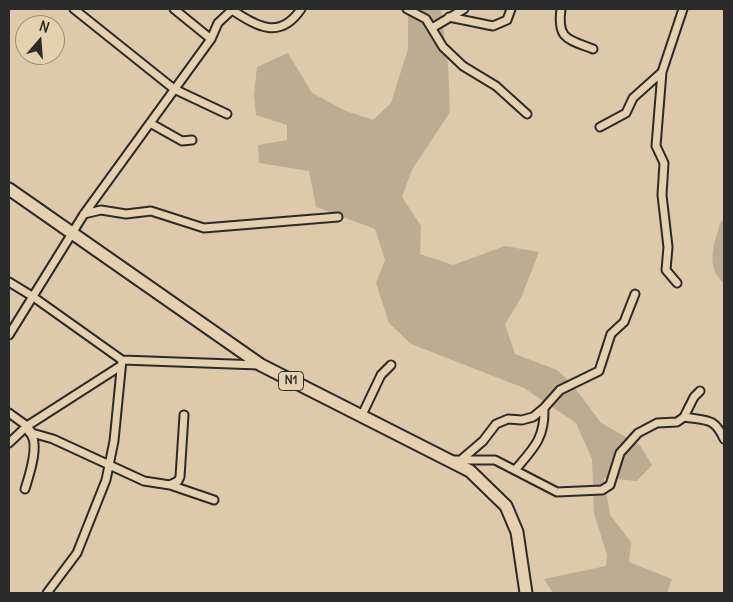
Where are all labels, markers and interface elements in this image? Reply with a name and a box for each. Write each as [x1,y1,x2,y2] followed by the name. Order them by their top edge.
[15,15,65,65] north arrow
[37,17,52,37] text: N
[278,372,304,391] road number: N1

